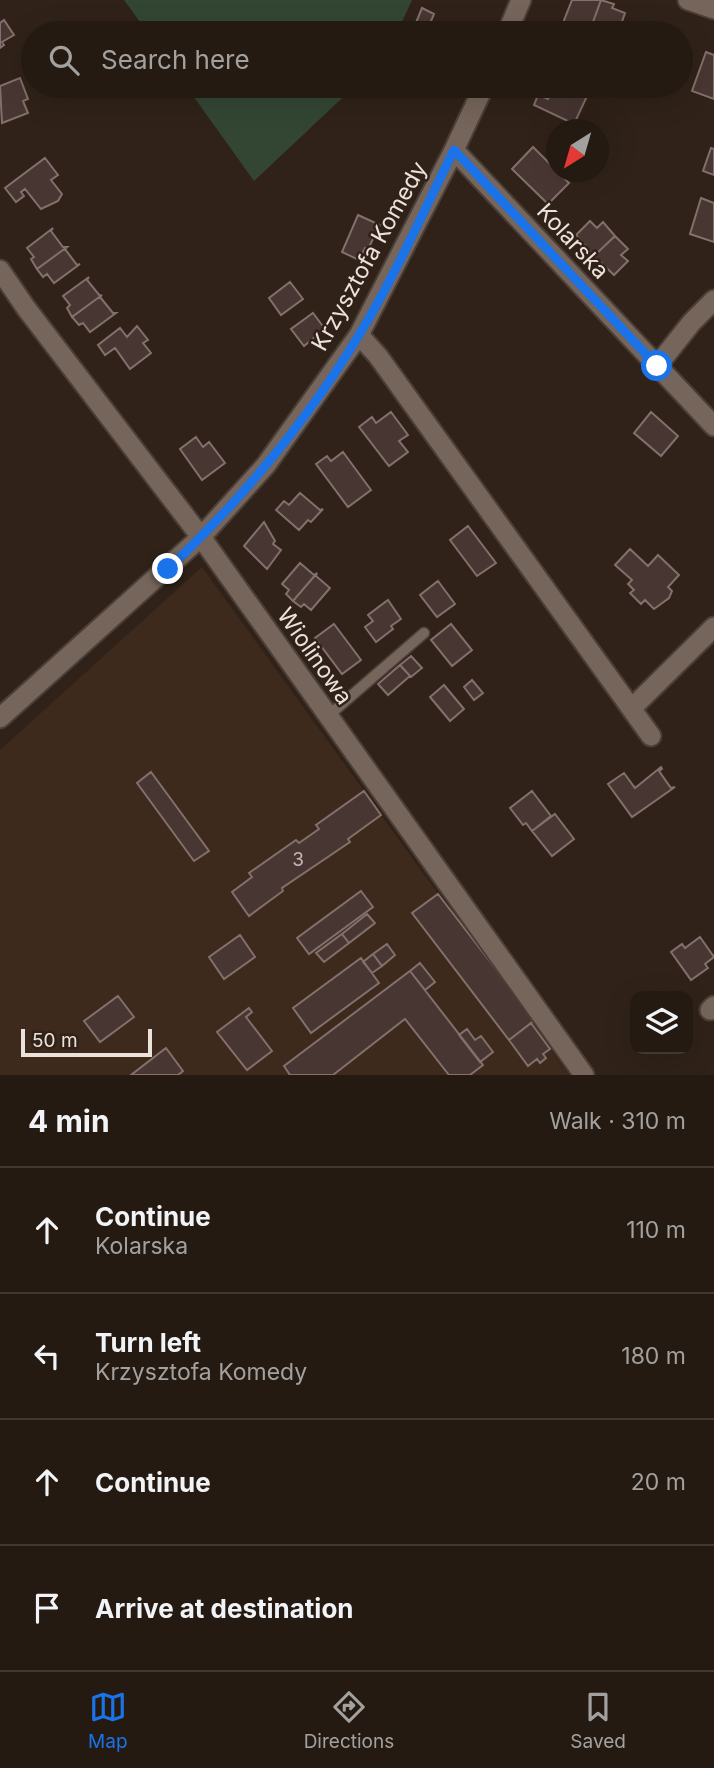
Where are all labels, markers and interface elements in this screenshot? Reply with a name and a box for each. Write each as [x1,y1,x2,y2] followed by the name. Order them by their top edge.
[21,21,693,98] search box
[45,41,83,79] icon: search
[101,44,250,75] text: Search here
[546,119,609,182] north arrow
[305,156,433,356] street label: Krzysztofa Komedy
[531,197,615,285] street label: Kolarska
[641,350,672,381] route start
[152,553,183,584] route end
[271,602,359,710] street label: Wiolinowa
[292,848,304,871] house number: 3
[630,991,693,1054] map controls
[630,991,693,1054] button: layers
[21,1026,152,1058] scale bar
[32,1029,78,1052] text: 50 m
[28,1103,110,1139] text: 4 min
[549,1107,686,1135] text: Walk · 310 m
[95,1201,211,1232] text: Continue
[28,1211,66,1249] icon: ahead
[626,1216,686,1244] text: 110 m
[95,1232,188,1260] text: Kolarska
[95,1327,201,1358] text: Turn left
[28,1337,66,1375] icon: left
[621,1342,686,1370] text: 180 m
[95,1358,307,1386] text: Krzysztofa Komedy
[28,1463,66,1501] icon: ahead
[95,1467,211,1498] text: Continue
[631,1468,686,1496] text: 20 m
[28,1589,66,1627] icon: arrive
[95,1593,354,1624] text: Arrive at destination
[88,1688,128,1753] tab: Map
[304,1688,394,1753] tab: Directions
[570,1688,626,1753] tab: Saved

